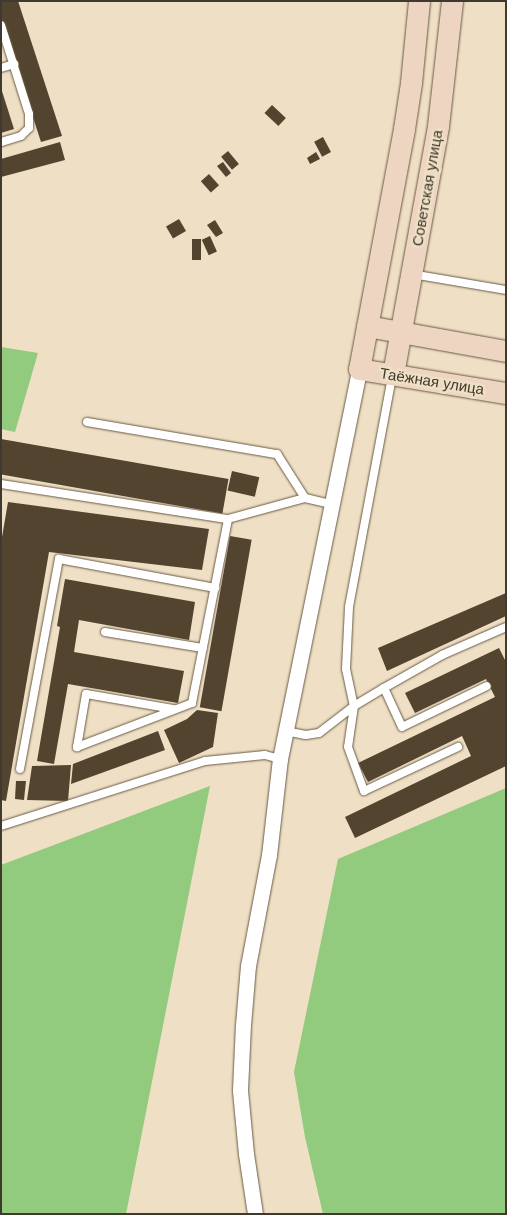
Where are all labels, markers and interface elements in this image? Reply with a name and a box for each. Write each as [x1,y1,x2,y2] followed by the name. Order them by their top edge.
[408,128,446,248] street label: Советская улица
[379,364,485,398] street label: Таёжная улица

